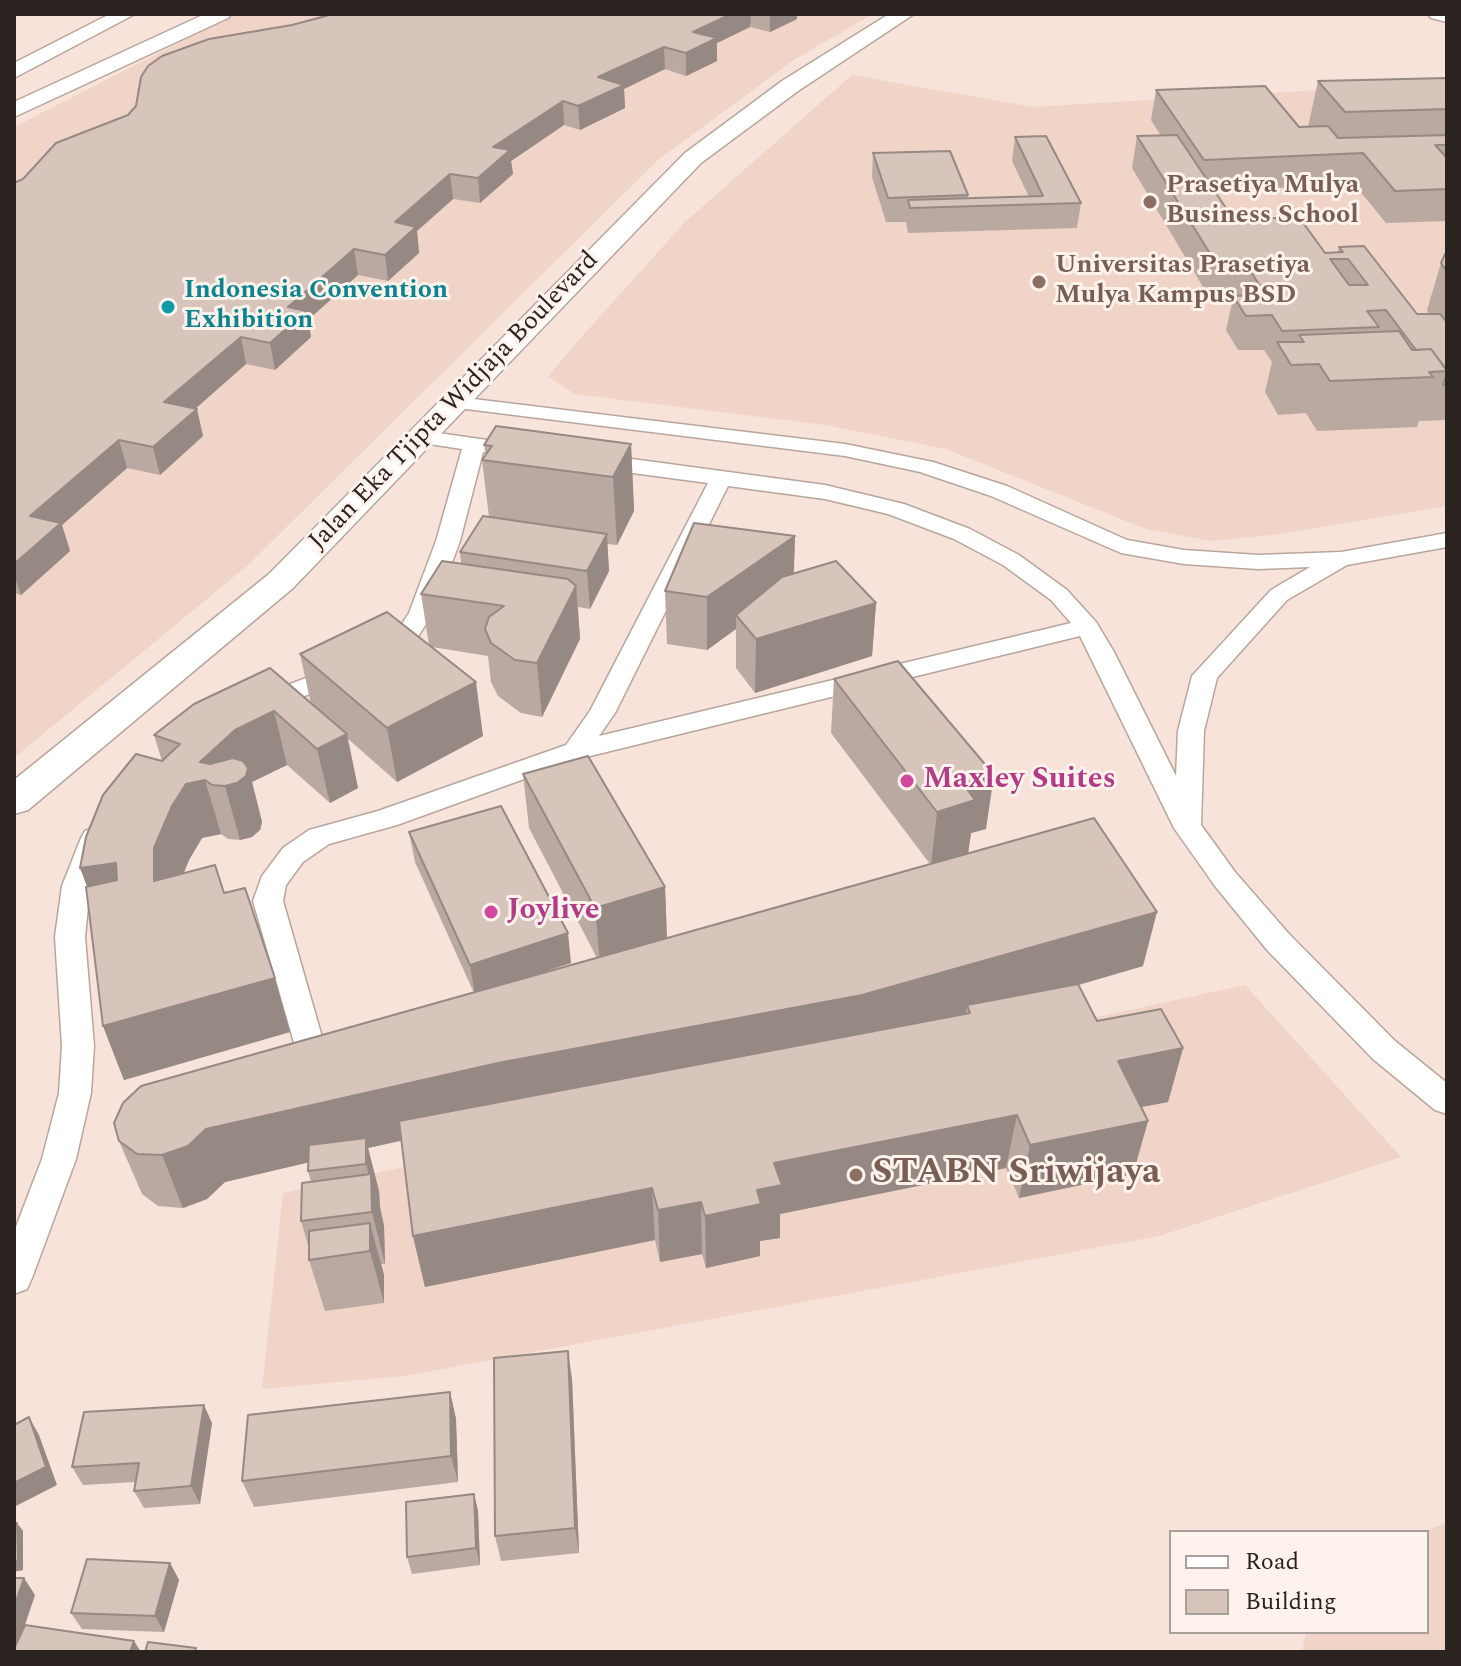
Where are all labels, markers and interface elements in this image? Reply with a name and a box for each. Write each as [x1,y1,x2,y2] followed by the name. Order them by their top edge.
[1166,171,1359,232] place label: Prasetiya Mulya Business School
[1141,193,1159,211] marker: Prasetiya Mulya Business School
[304,246,606,558] street label: Jalan Eka Tjipta Widjaja Boulevard
[1055,251,1310,312] place label: Universitas Prasetiya Mulya Kampus BSD
[1030,273,1048,291] marker: Universitas Prasetiya Mulya Kampus BSD
[184,276,448,338] place label: Indonesia Convention Exhibition
[159,298,177,316] marker: Indonesia Convention Exhibition
[923,763,1116,799] place label: Maxley Suites
[898,772,916,790] marker: Maxley Suites
[507,894,600,930] place label: Joylive
[482,903,500,921] marker: Joylive
[872,1153,1161,1197] place label: STABN Sriwijaya
[847,1166,865,1184] marker: STABN Sriwijaya
[1169,1530,1429,1634] legend
[1245,1544,1299,1580] text: Road
[1245,1584,1337,1620] text: Building

